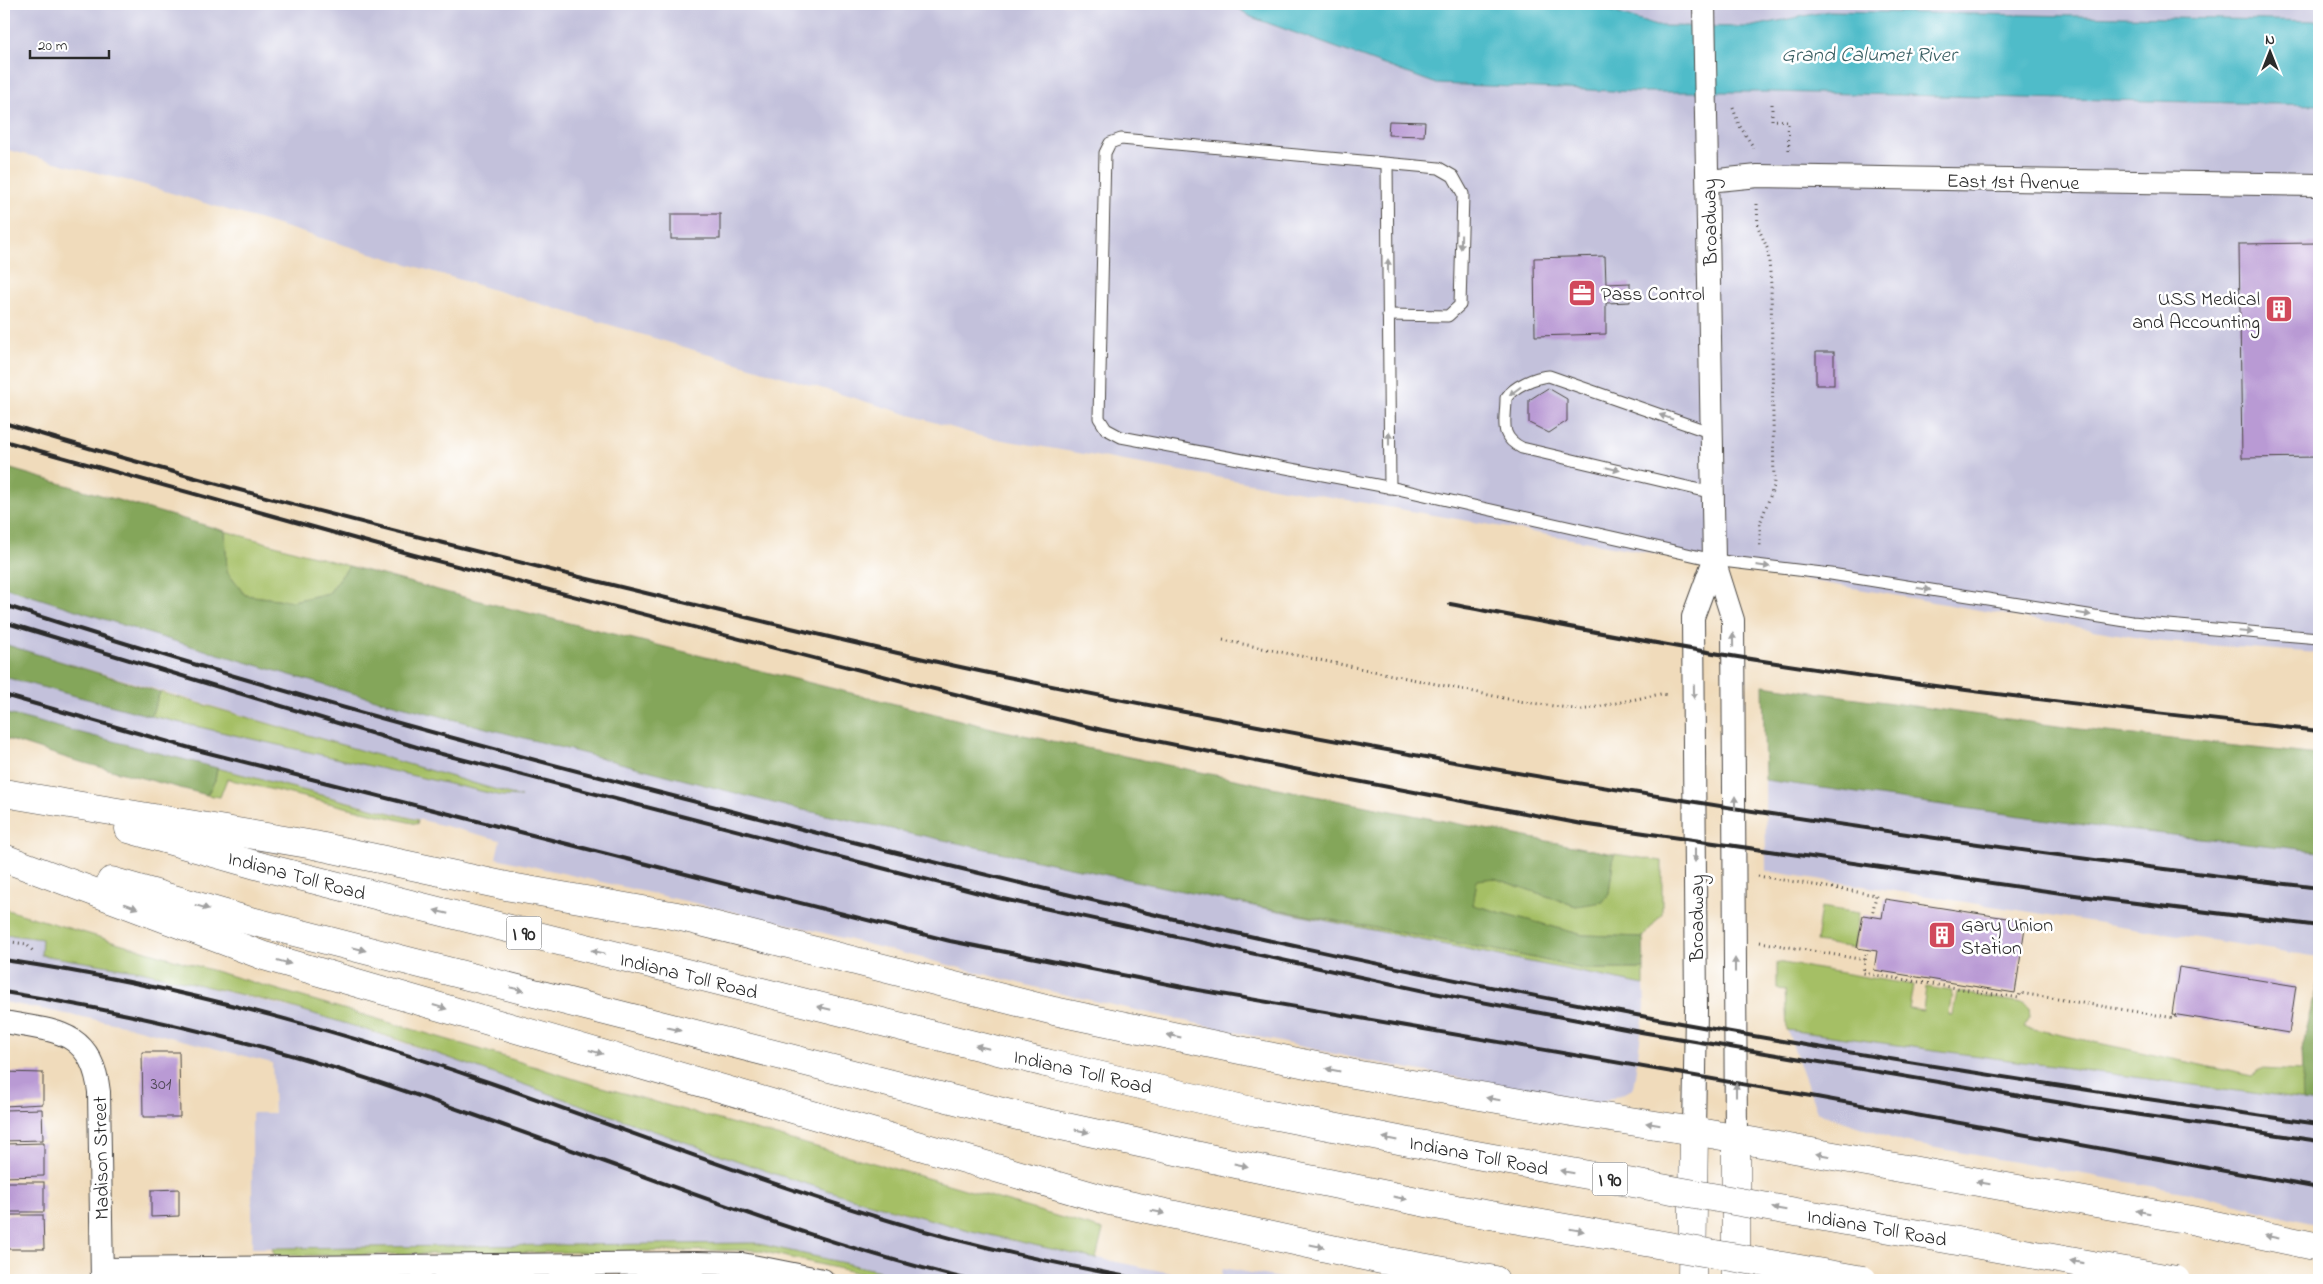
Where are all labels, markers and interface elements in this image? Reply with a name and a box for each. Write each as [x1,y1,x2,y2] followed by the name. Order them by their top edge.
[30,28,109,60] scale bar
[2246,28,2296,78] north arrow
[2265,30,2275,51] text: N
[38,35,68,57] text: 20 m
[1782,41,1959,71] water label: Grand Calumet River
[1946,168,2080,199] street label: East 1st Avenue
[1696,178,1727,267] street label: Broadway
[1457,234,1465,250] one-way arrow
[1384,258,1392,274] one-way arrow
[1567,278,1597,308] office icon: Pass Control
[1601,281,1705,310] place label: Pass Control
[2132,286,2260,339] place label: USS Medical and Accounting
[2264,294,2294,324] building icon: USS Medical and Accounting
[1508,386,1522,396] one-way arrow
[1658,413,1673,421] one-way arrow
[1385,431,1393,447] one-way arrow
[1605,465,1620,473] one-way arrow
[1755,562,1771,570] one-way arrow
[1916,585,1932,593] one-way arrow
[2076,610,2092,618] one-way arrow
[2238,628,2254,636] one-way arrow
[1729,632,1737,648] one-way arrow
[1690,684,1698,700] one-way arrow
[1731,795,1739,811] one-way arrow
[224,845,368,910] street label: Indiana Toll Road
[1691,847,1699,863] one-way arrow
[1684,874,1713,963] street label: Broadway
[124,902,139,910] one-way arrow
[195,904,210,912] one-way arrow
[433,908,448,916] one-way arrow
[1961,912,2053,964] place label: Gary Union Station
[506,916,542,950] road number: I 90
[1927,920,1957,950] building icon: Gary Union Station
[352,945,367,953] one-way arrow
[616,946,761,1009] street label: Indiana Toll Road
[591,948,606,956] one-way arrow
[1731,957,1739,973] one-way arrow
[276,959,291,967] one-way arrow
[509,985,524,993] one-way arrow
[432,1004,447,1012] one-way arrow
[816,1004,831,1012] one-way arrow
[667,1025,682,1033] one-way arrow
[1166,1032,1181,1040] one-way arrow
[974,1043,989,1051] one-way arrow
[1010,1043,1155,1103] street label: Indiana Toll Road
[589,1049,604,1057] one-way arrow
[1325,1066,1340,1074] one-way arrow
[151,1072,172,1098] house number: 301
[1732,1082,1740,1098] one-way arrow
[1484,1094,1500,1102] one-way arrow
[87,1096,118,1220] street label: Madison Street
[1645,1119,1661,1127] one-way arrow
[1074,1127,1089,1135] one-way arrow
[1406,1130,1551,1185] street label: Indiana Toll Road
[1382,1134,1398,1142] one-way arrow
[1814,1151,1830,1159] one-way arrow
[1233,1162,1249,1170] one-way arrow
[1592,1162,1628,1196] road number: I 90
[1559,1167,1575,1175] one-way arrow
[1974,1179,1990,1187] one-way arrow
[1392,1194,1407,1202] one-way arrow
[1804,1203,1949,1256] street label: Indiana Toll Road
[1771,1205,1787,1213] one-way arrow
[2134,1207,2150,1215] one-way arrow
[1150,1208,1166,1216] one-way arrow
[1569,1227,1585,1235] one-way arrow
[2264,1233,2279,1241] one-way arrow
[1309,1242,1324,1250] one-way arrow
[2068,1258,2084,1266] one-way arrow

